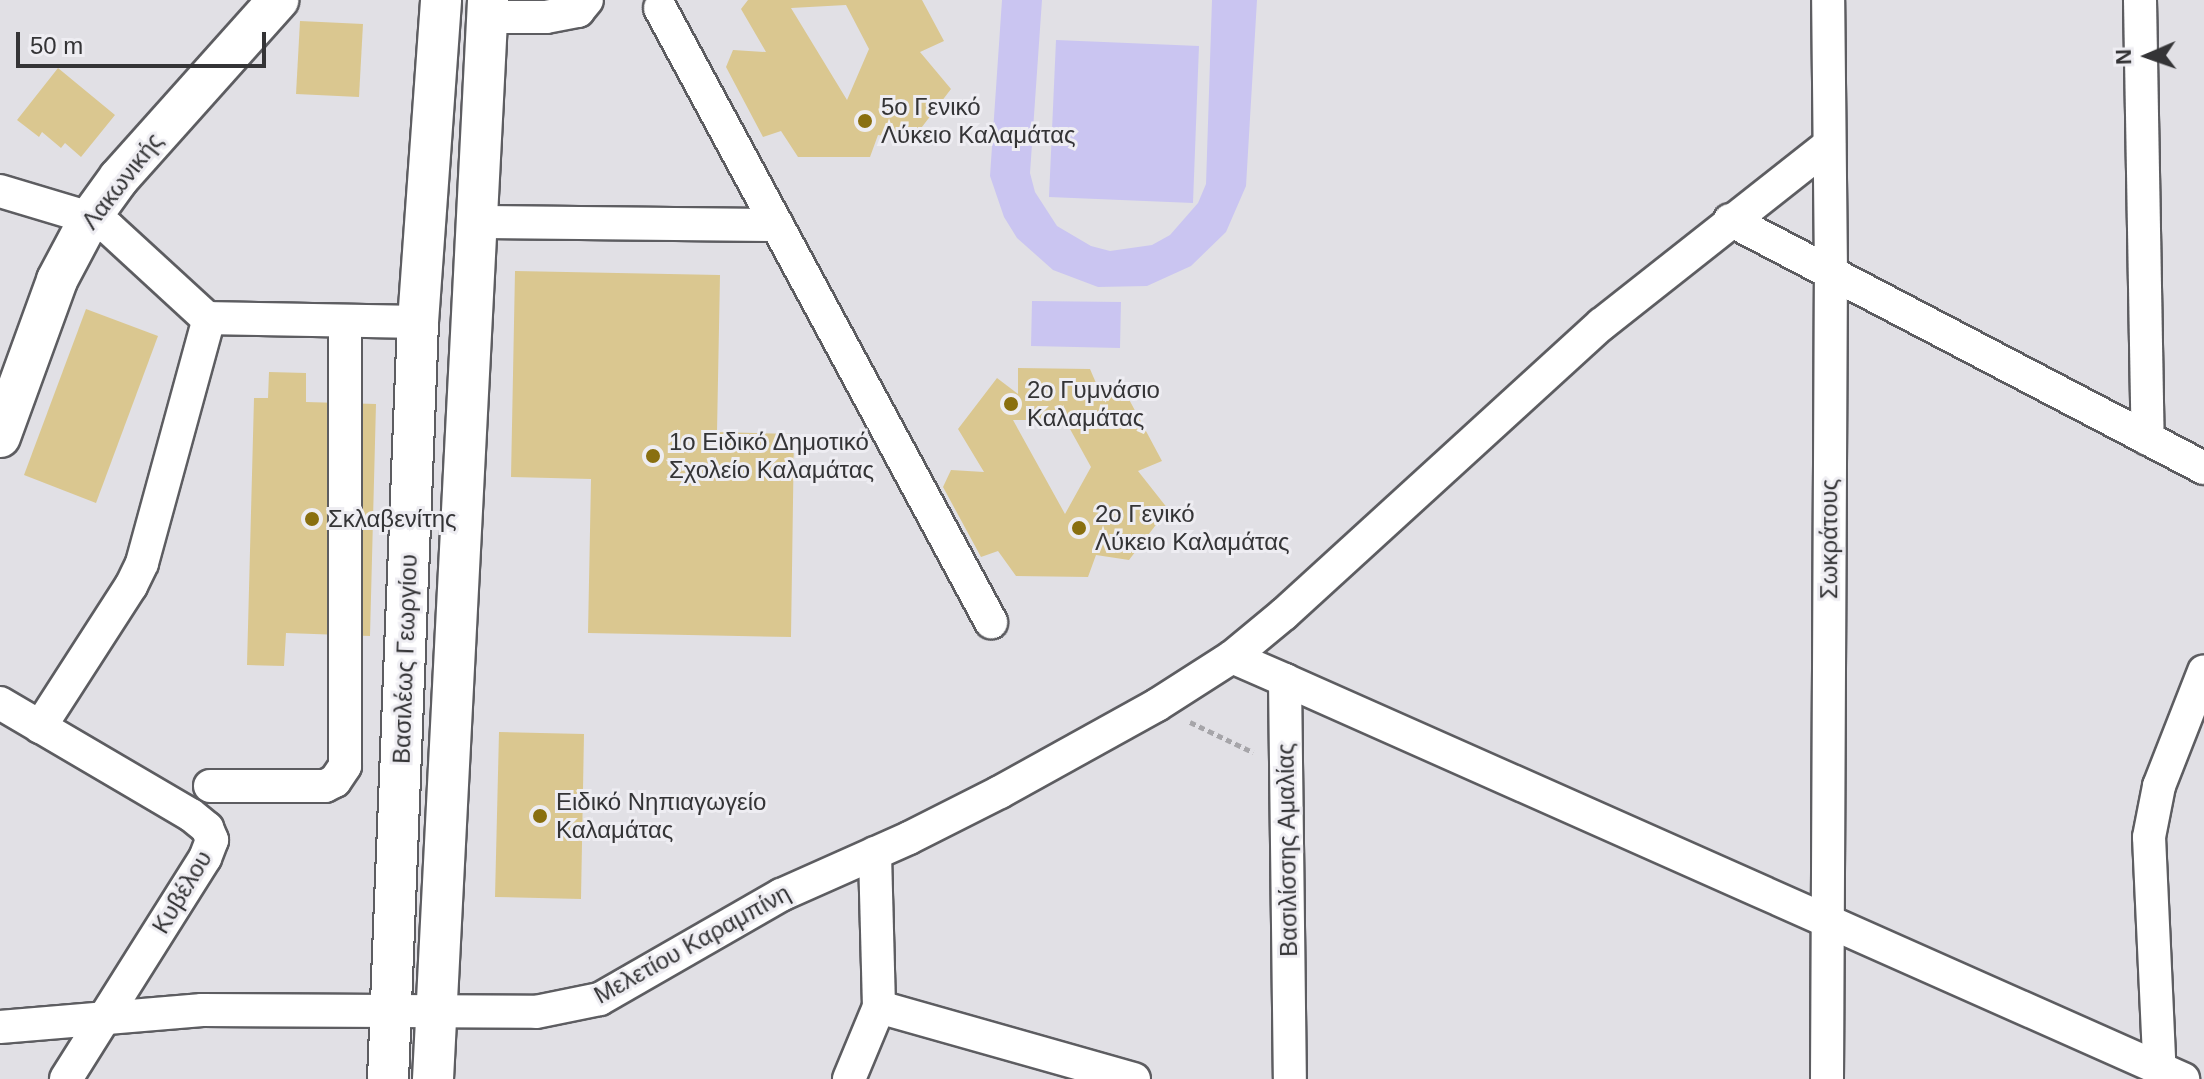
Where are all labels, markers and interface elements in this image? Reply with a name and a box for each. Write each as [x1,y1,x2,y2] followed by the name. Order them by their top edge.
[20,16,270,66] scale bar
[2108,16,2188,96] north arrow
[30,32,83,59] text: 50 m
[2111,48,2136,65] text: N
[881,93,1076,149] place label: 5ο Γενικό Λύκειο Καλαμάτας
[856,112,874,130] marker: 5ο Γενικό Λύκειο Καλαμάτας
[75,127,169,235] street label: Λακωνικής
[1027,376,1160,432] place label: 2ο Γυμνάσιο Καλαμάτας
[1002,395,1020,413] marker: 2ο Γυμνάσιο Καλαμάτας
[669,428,874,484] place label: 1ο Ειδικό Δημοτικό Σχολείο Καλαμάτας
[644,447,662,465] marker: 1ο Ειδικό Δημοτικό Σχολείο Καλαμάτας
[1815,479,1843,599] street label: Σωκράτους
[1095,500,1290,556] place label: 2ο Γενικό Λύκειο Καλαμάτας
[328,505,457,533] place label: Σκλαβενίτης
[303,510,321,528] marker: Σκλαβενίτης
[1070,519,1088,537] marker: 2ο Γενικό Λύκειο Καλαμάτας
[387,554,423,764] street label: Βασιλέως Γεωργίου
[1271,742,1303,958] street label: Βασιλίσσης Αμαλίας
[556,788,766,844] place label: Ειδικό Νηπιαγωγείο Καλαμάτας
[531,807,549,825] marker: Ειδικό Νηπιαγωγείο Καλαμάτας
[146,845,218,939] street label: Κυβέλου
[589,878,795,1010] street label: Μελετίου Καραμπίνη

